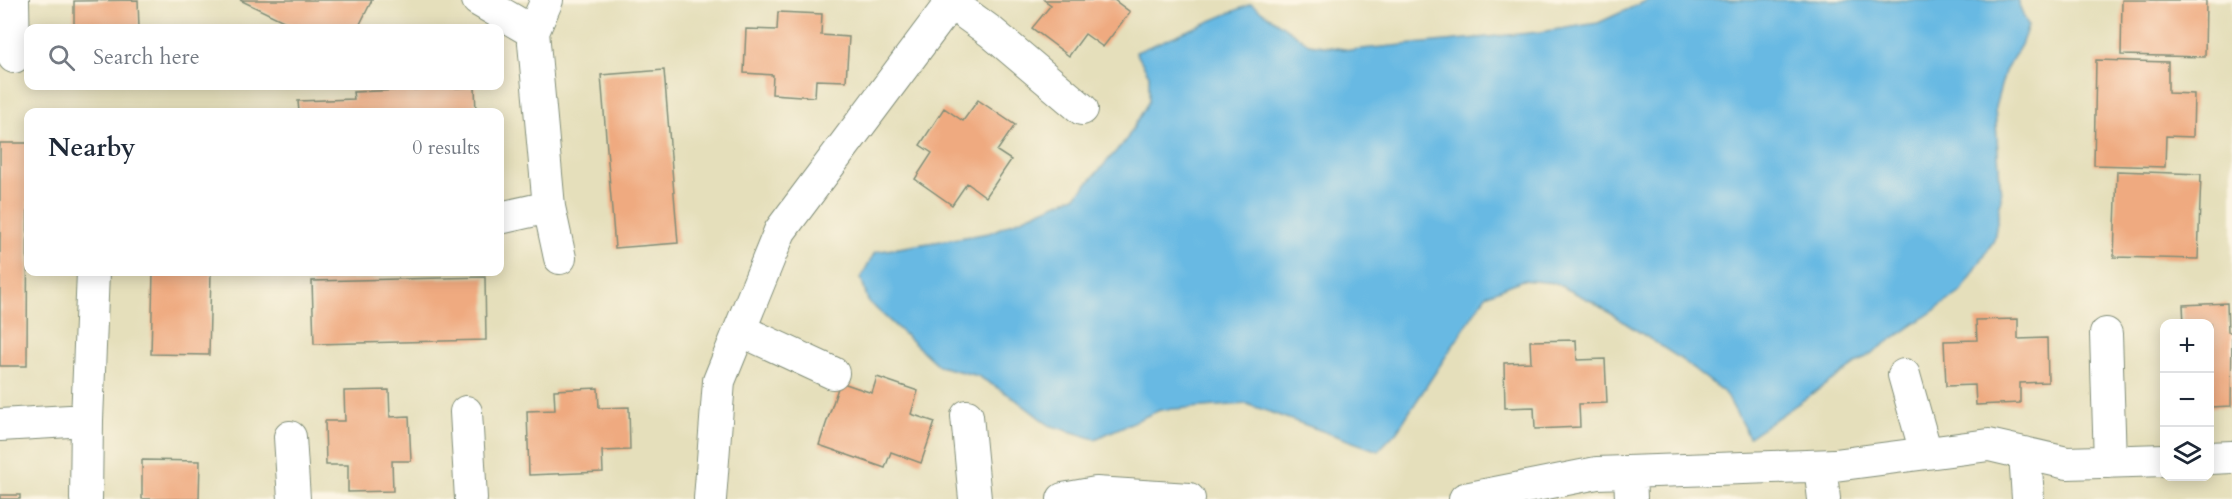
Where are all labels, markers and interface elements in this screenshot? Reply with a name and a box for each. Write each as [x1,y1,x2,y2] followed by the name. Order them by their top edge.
[24,24,504,90] search box
[45,41,78,74] icon: search
[93,42,200,72] text: Search here
[48,130,136,165] text: Nearby
[412,134,480,161] text: 0 results
[2160,319,2214,481] map controls
[2160,319,2214,373] button: +
[2160,373,2214,427] button: −
[2160,427,2214,481] button: layers

